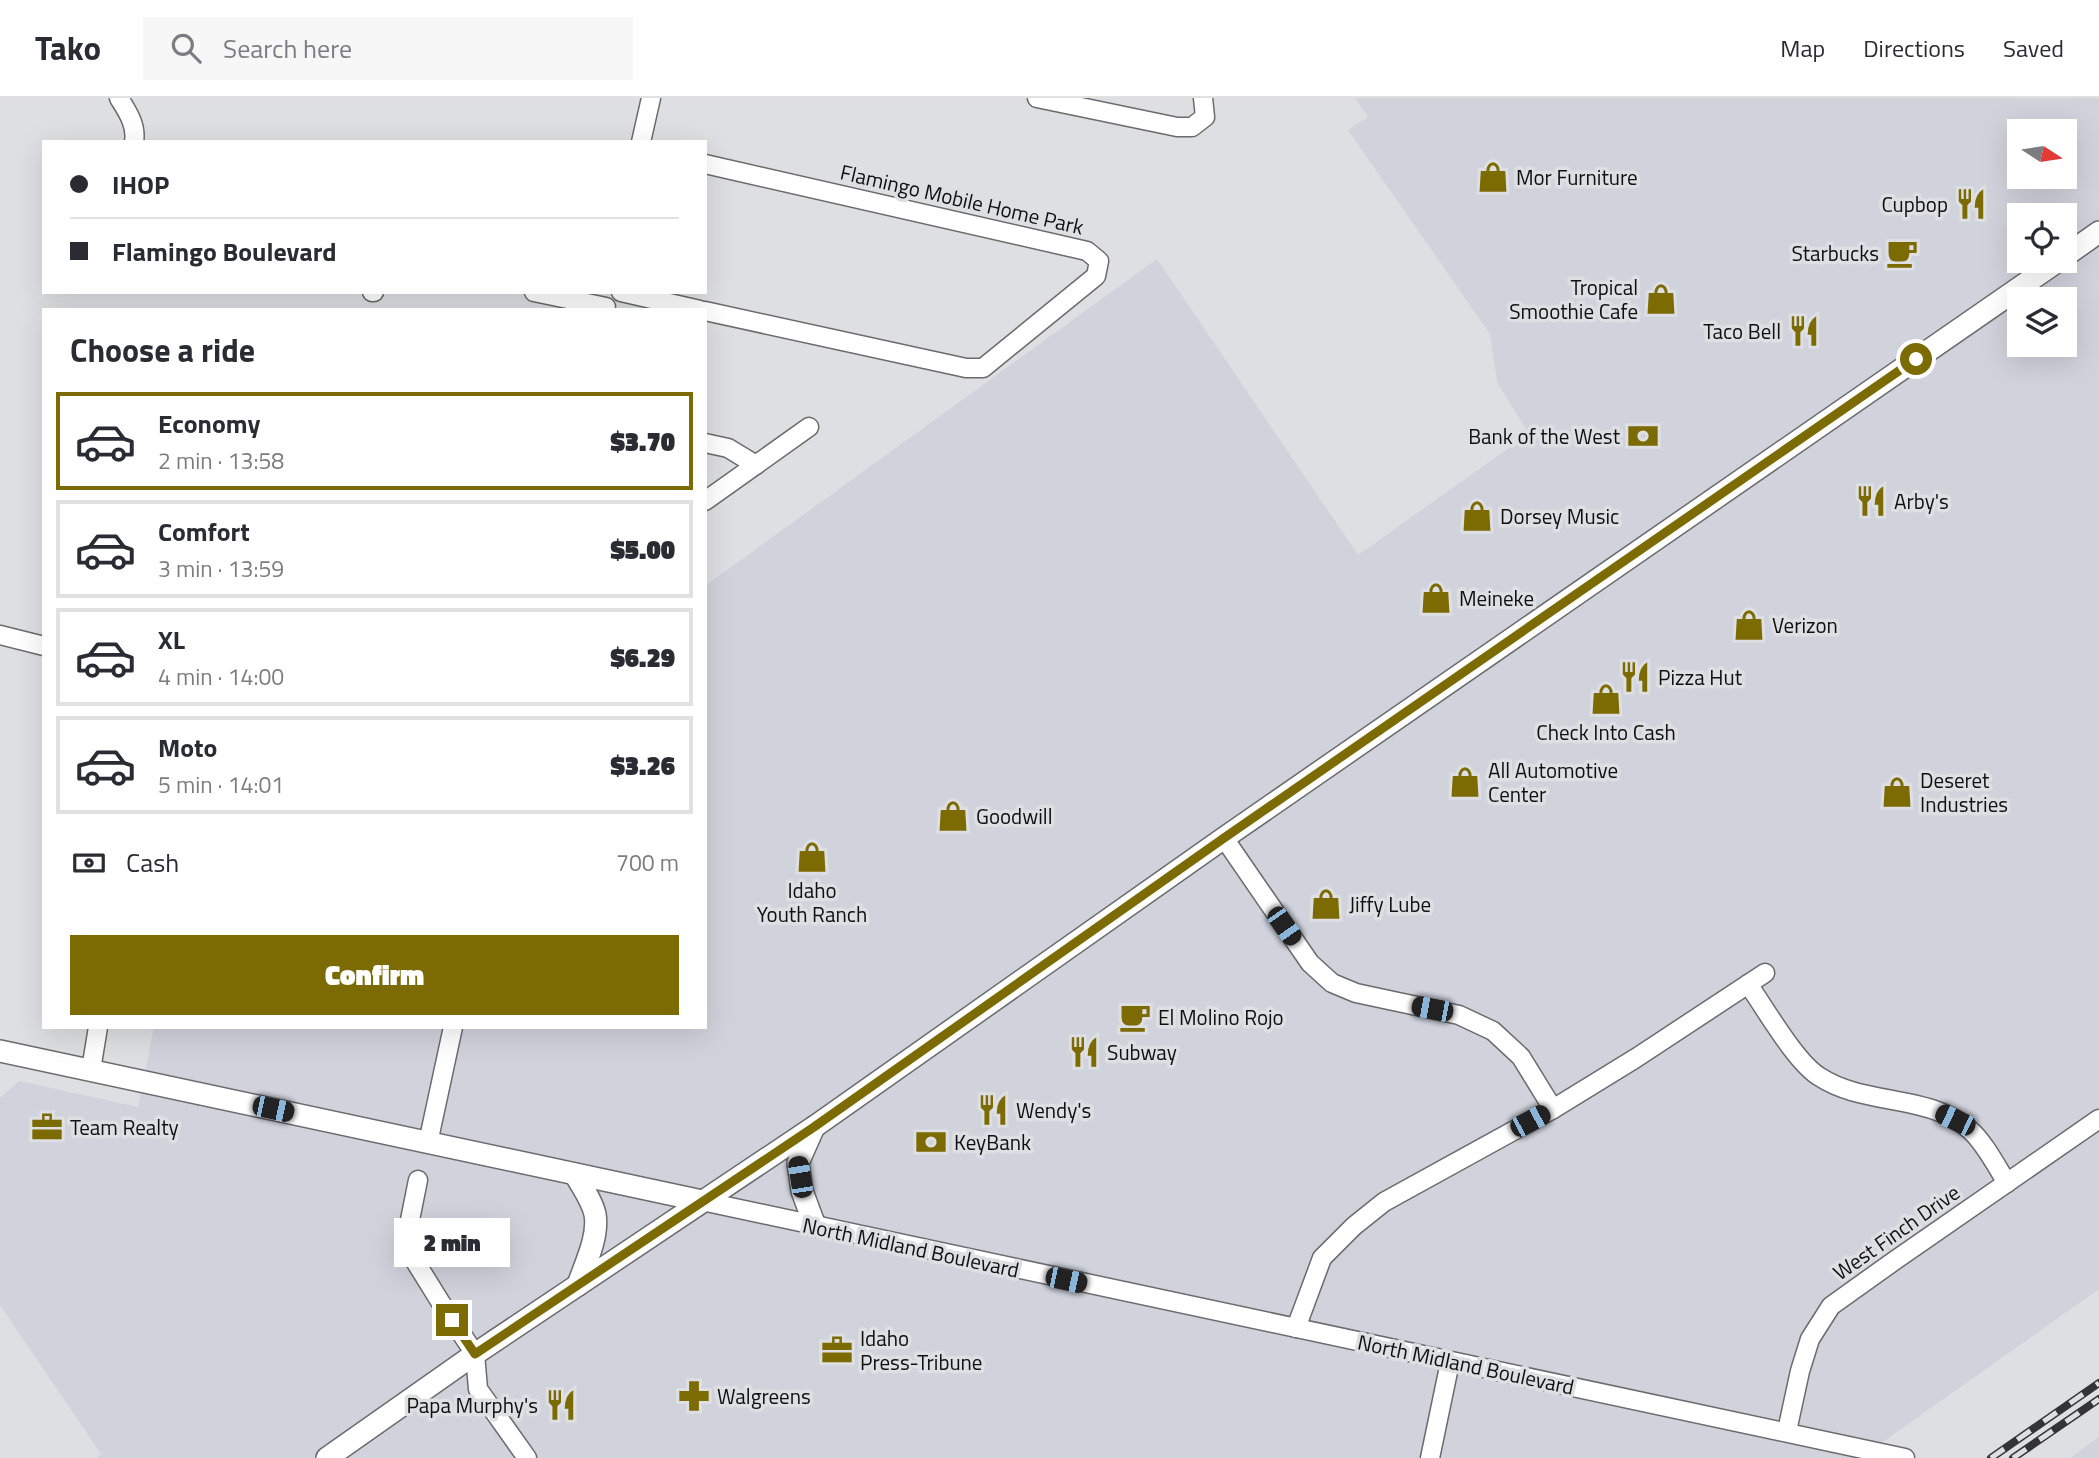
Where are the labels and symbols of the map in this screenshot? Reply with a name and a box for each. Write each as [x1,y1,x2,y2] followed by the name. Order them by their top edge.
[2007,119,2077,189] north arrow
[837,155,1087,243] street label: Flamingo Mobile Home Park
[1476,160,1510,194] shop icon: Mor Furniture
[1516,161,1638,193] place label: Mor Furniture
[1954,187,1988,221] restaurant icon: Cupbop
[1881,188,1948,220] place label: Cupbop
[1885,236,1919,270] cafe icon: Starbucks
[1791,237,1879,269] place label: Starbucks
[1509,271,1638,327] place label: Tropical Smoothie Cafe
[1644,282,1678,316] shop icon: Tropical Smoothie Cafe
[1787,314,1821,348] restaurant icon: Taco Bell
[1703,315,1781,347] place label: Taco Bell
[1900,343,1932,375] route start
[1626,419,1660,453] bank icon: Bank of the West
[1468,420,1621,452] place label: Bank of the West
[1854,484,1888,518] restaurant icon: Arby's
[1894,485,1949,517] place label: Arby's
[1460,499,1494,533] shop icon: Dorsey Music
[1500,500,1619,532] place label: Dorsey Music
[1419,581,1453,615] shop icon: Meineke
[1459,582,1534,614] place label: Meineke
[1732,608,1766,642] shop icon: Verizon
[1772,609,1838,641] place label: Verizon
[1618,660,1652,694] restaurant icon: Pizza Hut
[1658,661,1743,693] place label: Pizza Hut
[1589,682,1623,716] shop icon: Check Into Cash
[1536,716,1676,748] place label: Check Into Cash
[1488,754,1618,810] place label: All Automotive Center
[1920,764,2008,820] place label: Deseret Industries
[1448,765,1482,799] shop icon: All Automotive Center
[1880,775,1914,809] shop icon: Deseret Industries
[936,799,970,833] shop icon: Goodwill
[976,800,1053,832] place label: Goodwill
[795,840,829,874] shop icon: Idaho Youth Ranch
[757,874,867,930] place label: Idaho Youth Ranch
[1309,887,1343,921] shop icon: Jiffy Lube
[1349,888,1431,920] place label: Jiffy Lube
[1264,903,1305,949] car
[1410,995,1455,1023] car
[1118,1000,1152,1034] cafe icon: El Molino Rojo
[1158,1001,1284,1033] place label: El Molino Rojo
[1067,1035,1101,1069] restaurant icon: Subway
[1107,1036,1177,1068] place label: Subway
[976,1093,1010,1127] restaurant icon: Wendy's
[251,1094,296,1124] car
[1016,1094,1091,1126] place label: Wendy's
[1932,1101,1979,1139] car
[1507,1102,1554,1140] car
[30,1110,64,1144] office icon: Team Realty
[70,1111,179,1143] place label: Team Realty
[914,1125,948,1159] bank icon: KeyBank
[954,1126,1031,1158] place label: KeyBank
[787,1155,814,1199] car
[1826,1176,1966,1288] street label: West Finch Drive
[800,1208,1022,1286] street label: North Midland Boulevard
[394,1218,510,1268] callout: 2 min
[1044,1265,1089,1295] car
[436,1304,468,1336] route end
[860,1322,982,1378] place label: Idaho Press-Tribune
[1355,1325,1577,1403] street label: North Midland Boulevard
[820,1333,854,1367] office icon: Idaho Press-Tribune
[677,1379,711,1413] pharmacy icon: Walgreens
[717,1380,811,1412] place label: Walgreens
[544,1388,578,1422] restaurant icon: Papa Murphy's
[406,1389,538,1421] place label: Papa Murphy's

